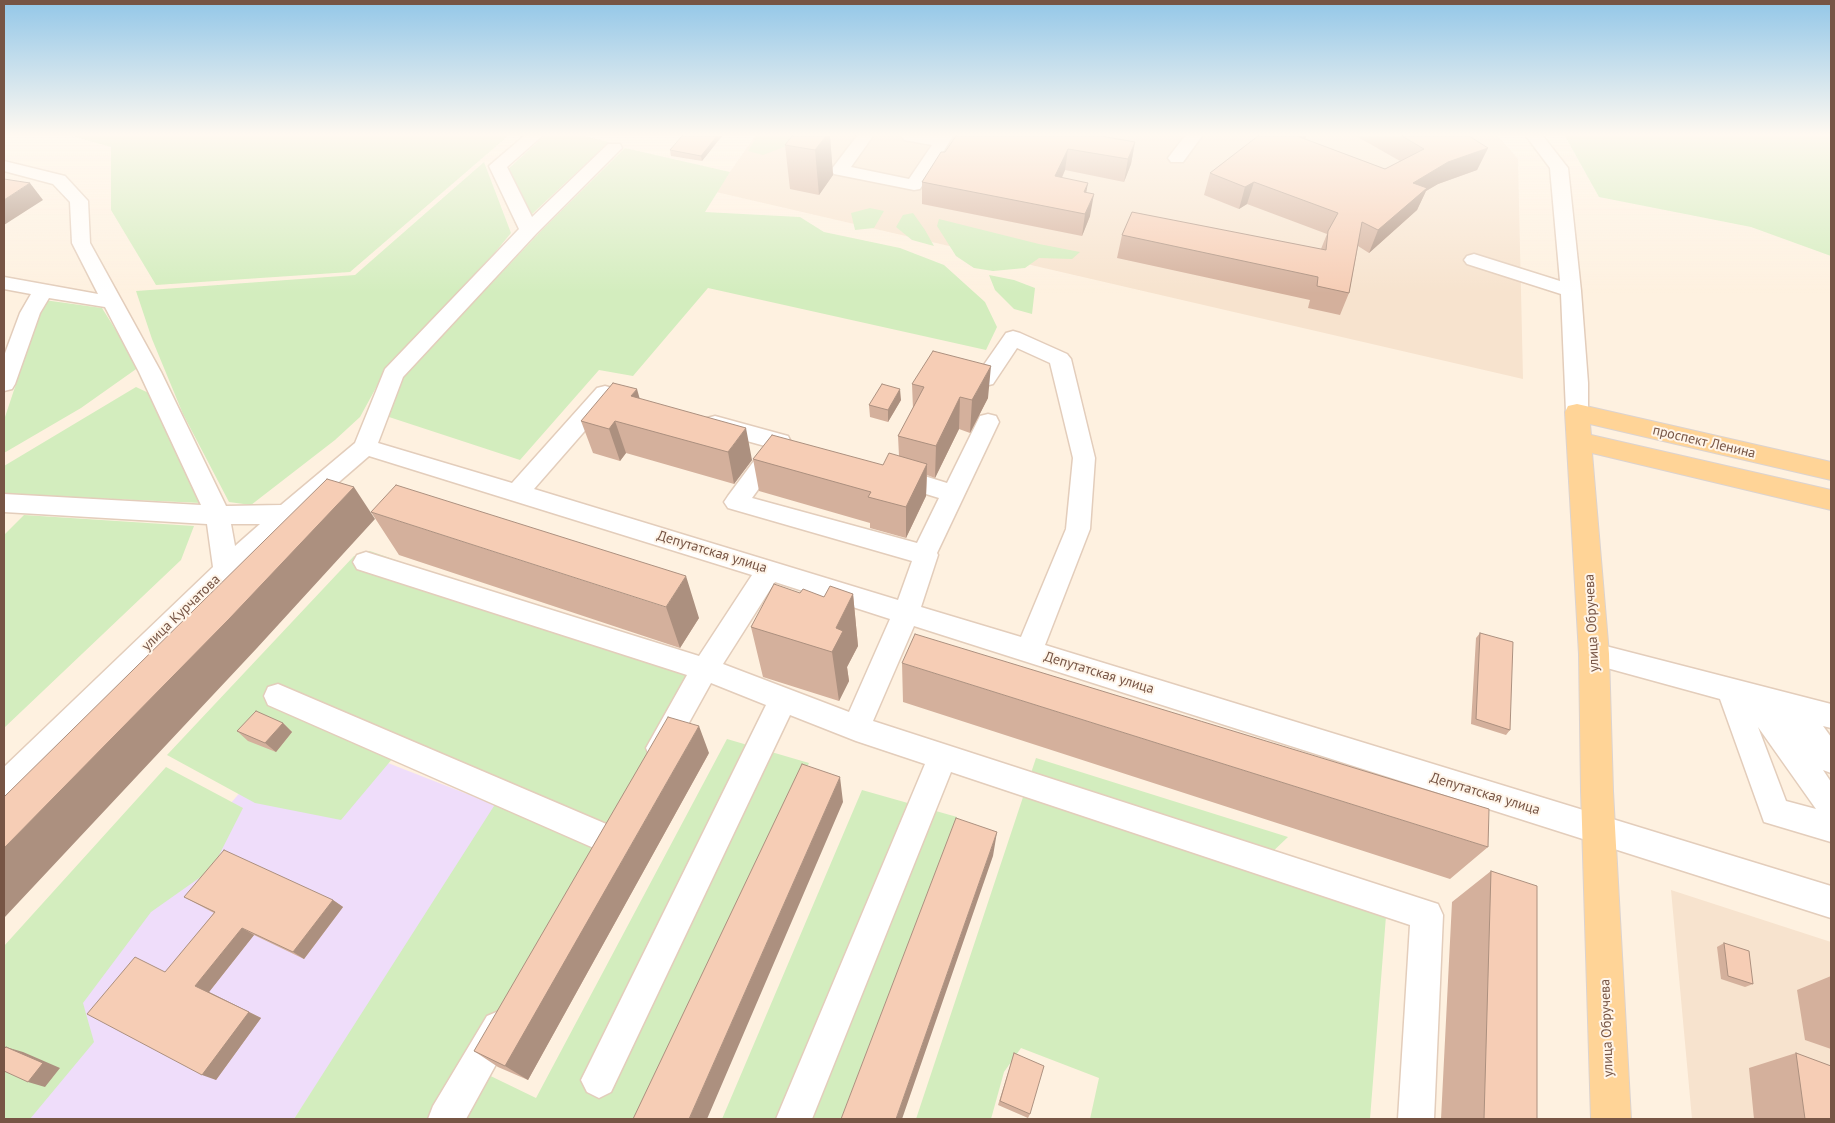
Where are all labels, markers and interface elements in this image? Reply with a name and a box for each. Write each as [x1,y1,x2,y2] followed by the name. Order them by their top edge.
[1651,422,1757,462] street label: проспект Ленина
[655,527,769,577] street label: Депутатская улица
[138,571,224,655] street label: улица Курчатова
[1581,573,1603,673] street label: улица Обручева
[1042,648,1156,698] street label: Депутатская улица
[1428,769,1542,819] street label: Депутатская улица
[1597,979,1617,1077] street label: улица Обручева

